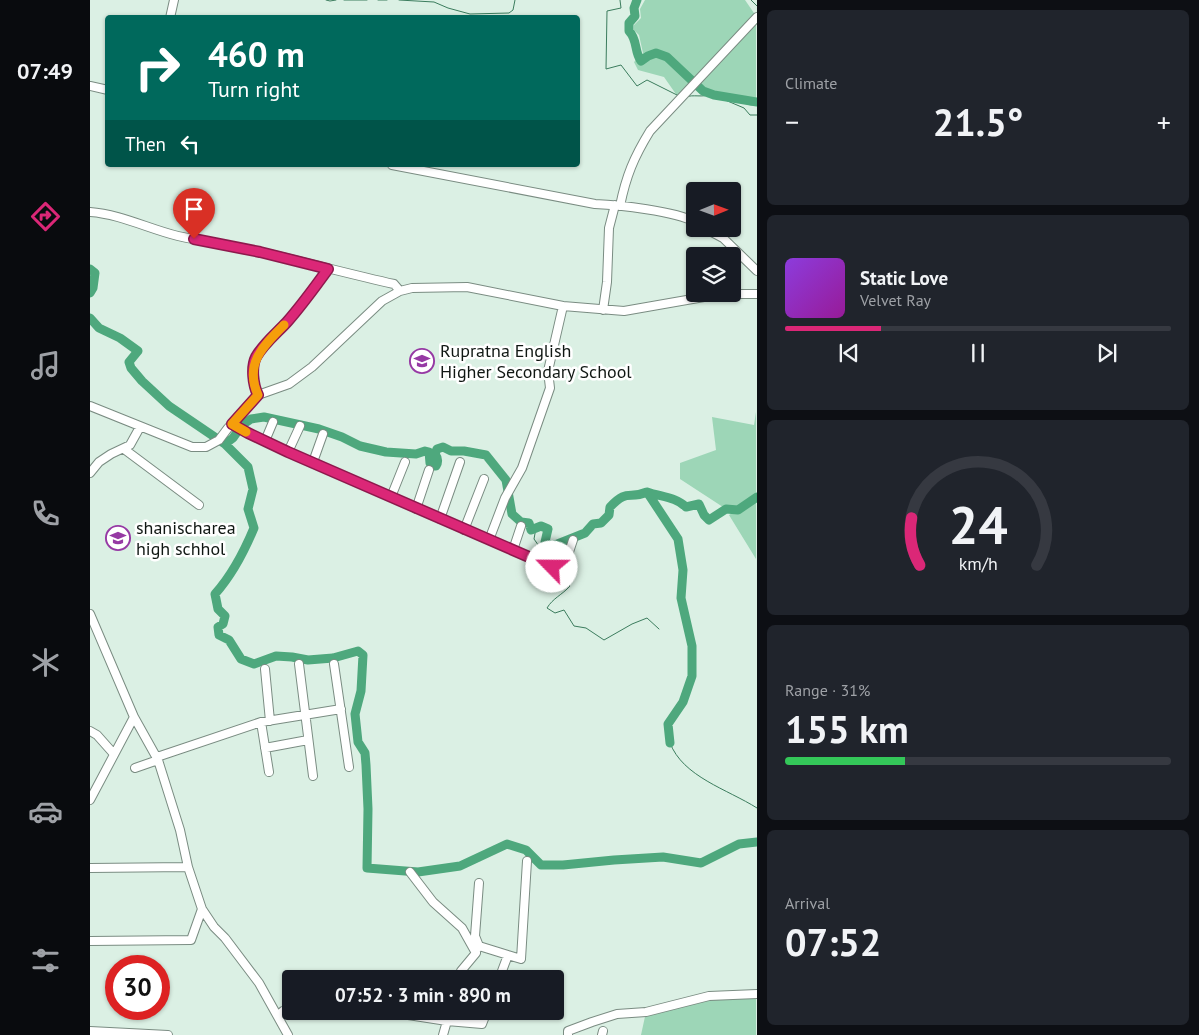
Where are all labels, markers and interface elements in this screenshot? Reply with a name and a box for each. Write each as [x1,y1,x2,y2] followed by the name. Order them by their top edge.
[208,31,305,77] text: 460 m
[125,35,190,100] icon: right
[17,57,73,85] text: 07:49
[785,73,837,93] text: Climate
[208,75,300,103] text: Turn right
[933,97,1023,146] text: 21.5°
[785,103,799,140] text: −
[1157,103,1171,140] text: +
[176,130,204,158] icon: left
[125,132,166,156] text: Then
[686,182,741,238] north arrow
[686,182,741,302] map controls
[173,188,215,239] pin
[180,195,208,223] icon: arrive
[28,199,63,234] icon: directions
[686,247,741,302] button: layers
[860,266,948,290] text: Static Love
[860,290,931,310] text: Velvet Ray
[440,339,632,383] place label: Rupratna English Higher Secondary School
[835,339,863,367] icon: previous
[964,339,992,367] icon: pause
[1093,339,1121,367] icon: next
[28,348,63,383] icon: music
[409,348,435,374] school or university icon: Rupratna English Higher Secondary School
[949,491,1007,558] text: 24
[28,496,63,531] icon: phone
[136,516,236,560] place label: shanischarea high schhol
[105,525,131,551] school or university icon: shanischarea high schhol
[525,540,577,592] position arrow
[958,552,998,575] text: km/h
[28,645,63,680] icon: climate
[785,680,870,700] text: Range · 31%
[785,704,909,753] text: 155 km
[28,794,63,829] icon: car
[785,893,830,913] text: Arrival
[785,917,881,966] text: 07:52
[28,943,63,978] icon: filters
[105,955,170,1020] speed limit sign: 30
[335,983,511,1007] text: 07:52 · 3 min · 890 m

